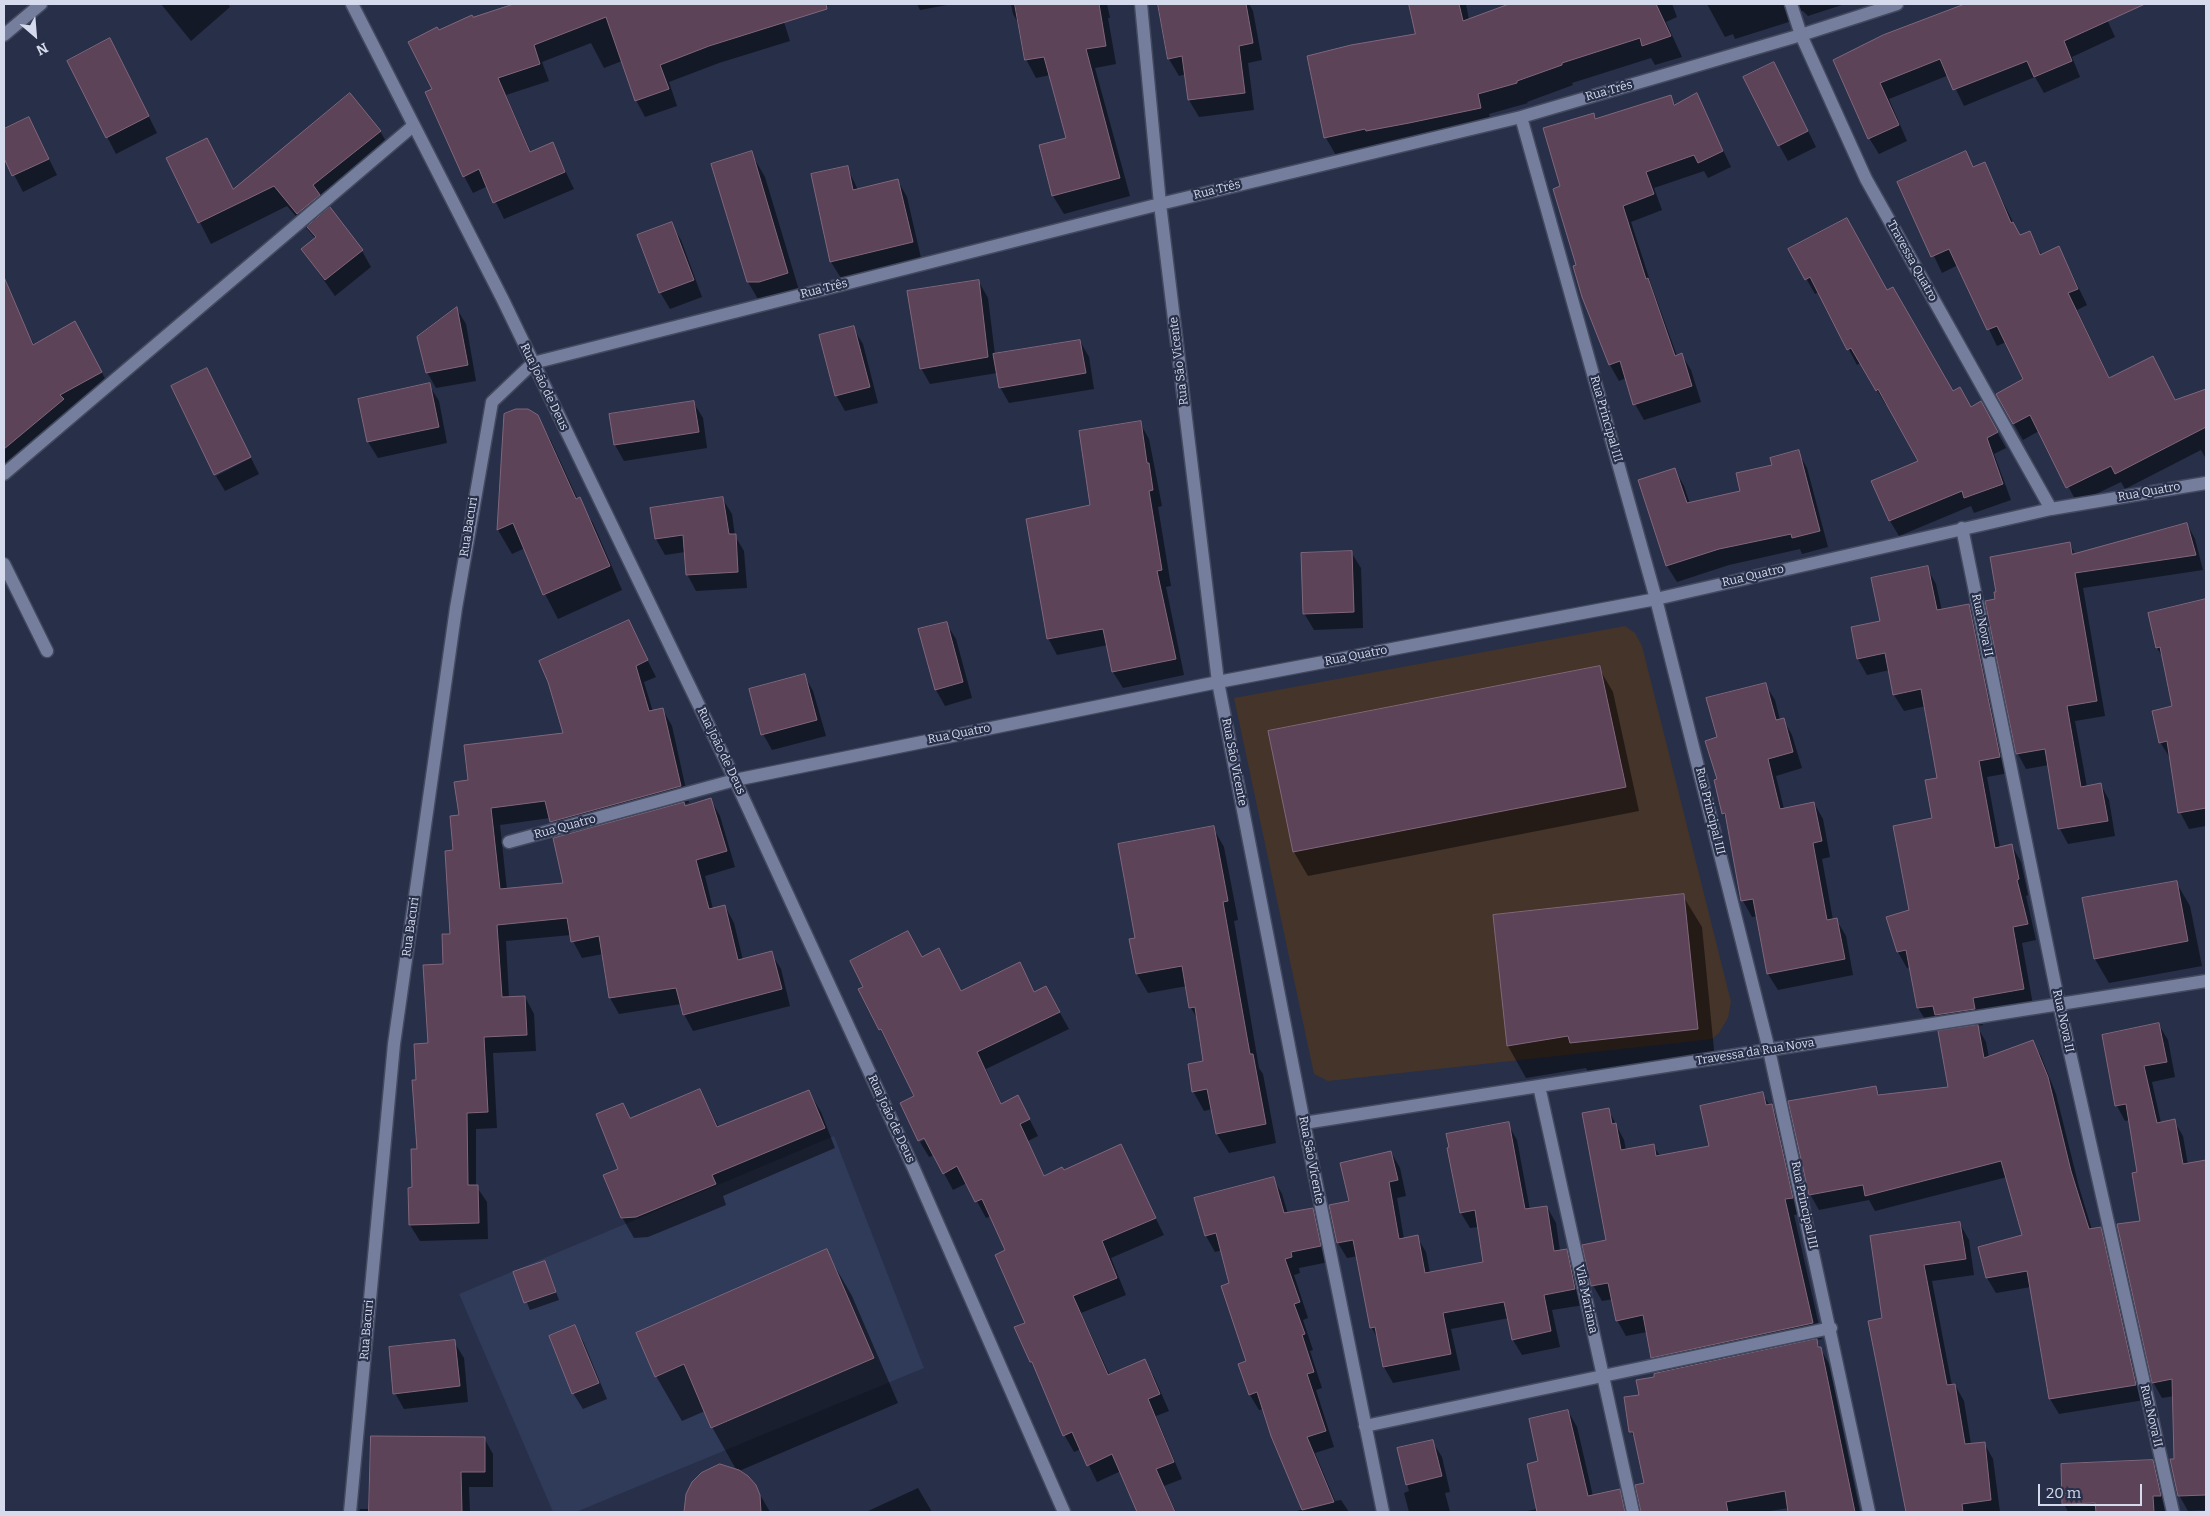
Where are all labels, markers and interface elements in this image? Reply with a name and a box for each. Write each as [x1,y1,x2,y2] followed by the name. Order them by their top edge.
[10,10,60,60] north arrow
[33,39,51,59] text: N
[1584,77,1634,105] street label: Rua Três
[1192,177,1242,203] street label: Rua Três
[1884,218,1940,304] street label: Travessa Quatro
[799,276,849,302] street label: Rua Três
[1166,316,1192,406] street label: Rua São Vicente
[517,341,571,433] street label: Rua João de Deus
[1587,374,1625,464] street label: Rua Principal III
[2117,479,2181,505] street label: Rua Quatro
[457,496,481,558] street label: Rua Bacuri
[1721,562,1785,590] street label: Rua Quatro
[1968,592,1996,658] street label: Rua Nova II
[1324,643,1388,669] street label: Rua Quatro
[694,705,748,797] street label: Rua João de Deus
[1218,717,1250,807] street label: Rua São Vicente
[927,721,991,747] street label: Rua Quatro
[1692,766,1728,856] street label: Rua Principal III
[533,812,597,842] street label: Rua Quatro
[400,896,422,958] street label: Rua Bacuri
[2049,988,2077,1054] street label: Rua Nova II
[1695,1036,1815,1068] street label: Travessa da Rua Nova
[864,1073,918,1165] street label: Rua João de Deus
[1295,1115,1327,1205] street label: Rua São Vicente
[1788,1160,1820,1250] street label: Rua Principal III
[1572,1263,1600,1335] street label: Vila Mariana
[357,1299,377,1361] street label: Rua Bacuri
[2137,1383,2165,1449] street label: Rua Nova II
[2040,1474,2144,1506] scale bar
[2046,1484,2081,1502] text: 20 m

